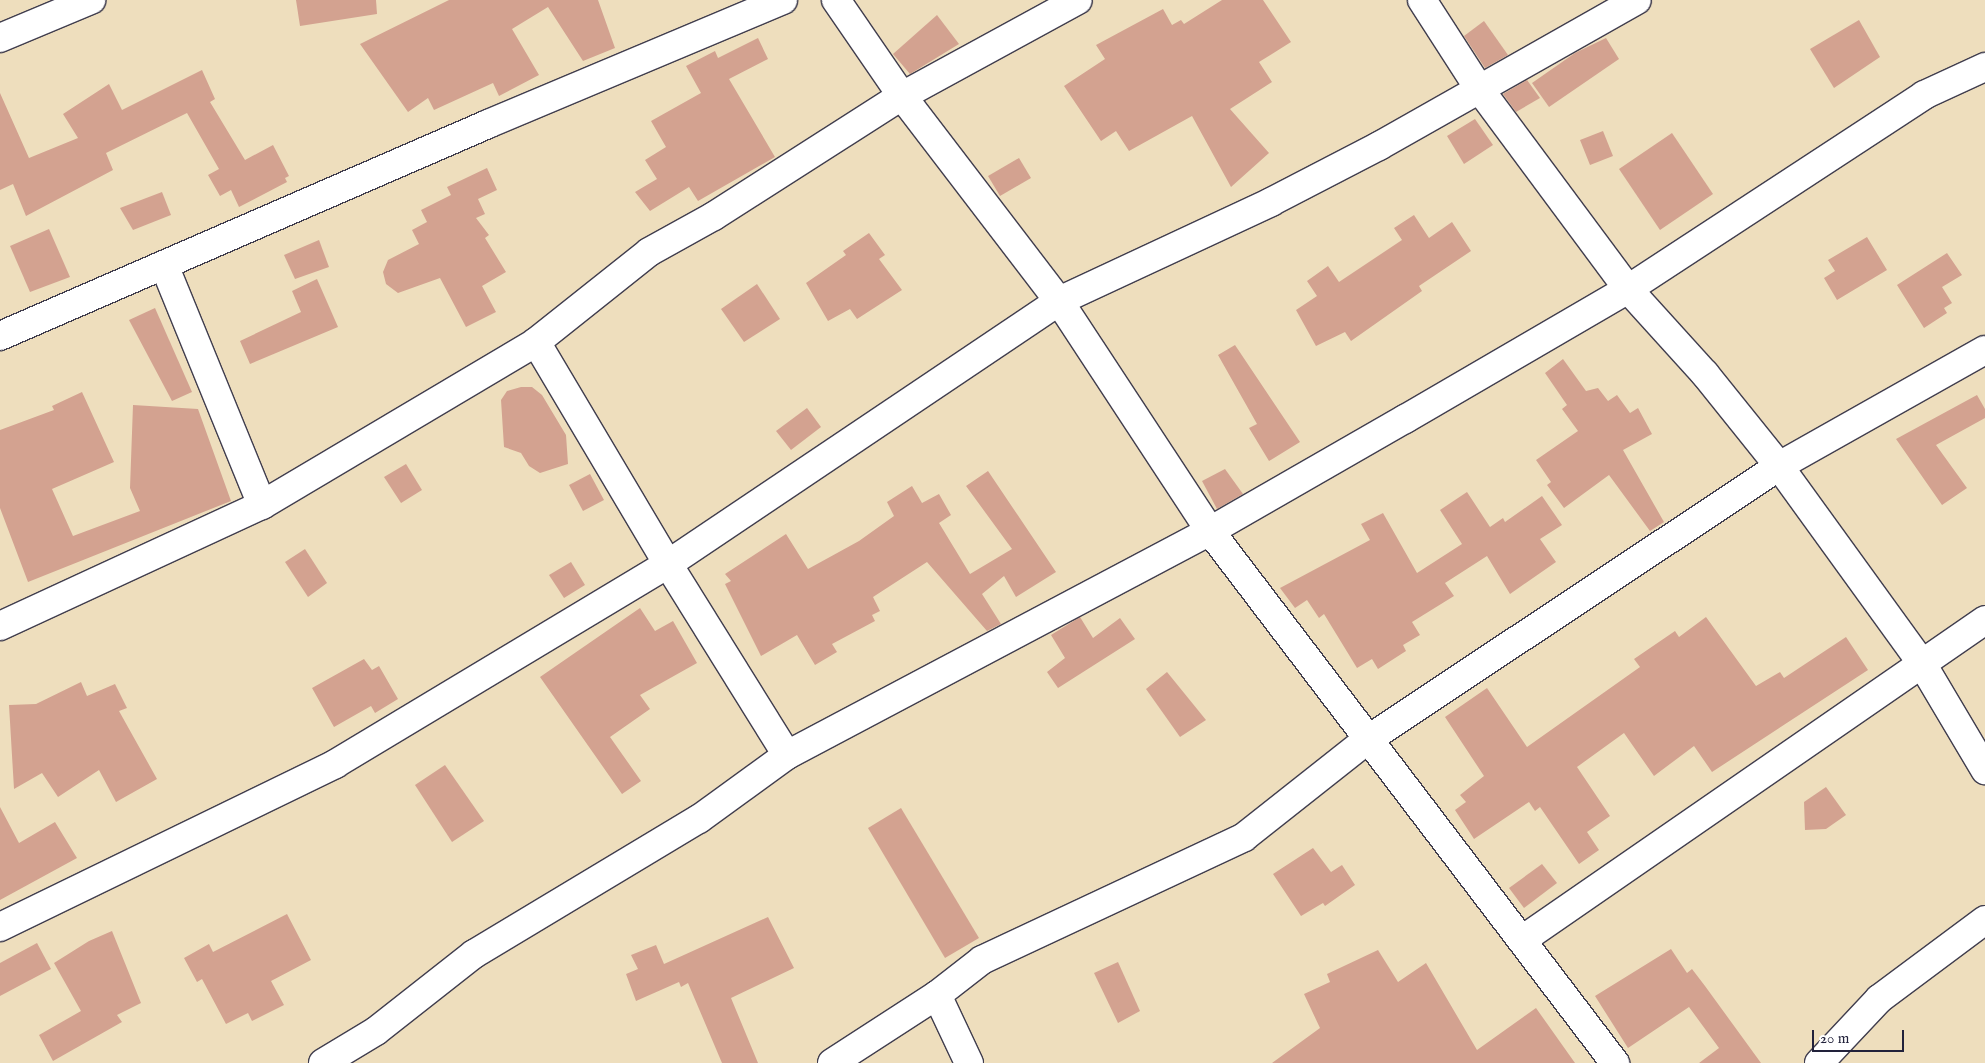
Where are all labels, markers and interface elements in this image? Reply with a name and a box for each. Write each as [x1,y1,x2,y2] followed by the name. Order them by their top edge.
[1815,1020,1908,1052] scale bar
[1820,1029,1849,1048] text: 20 m

